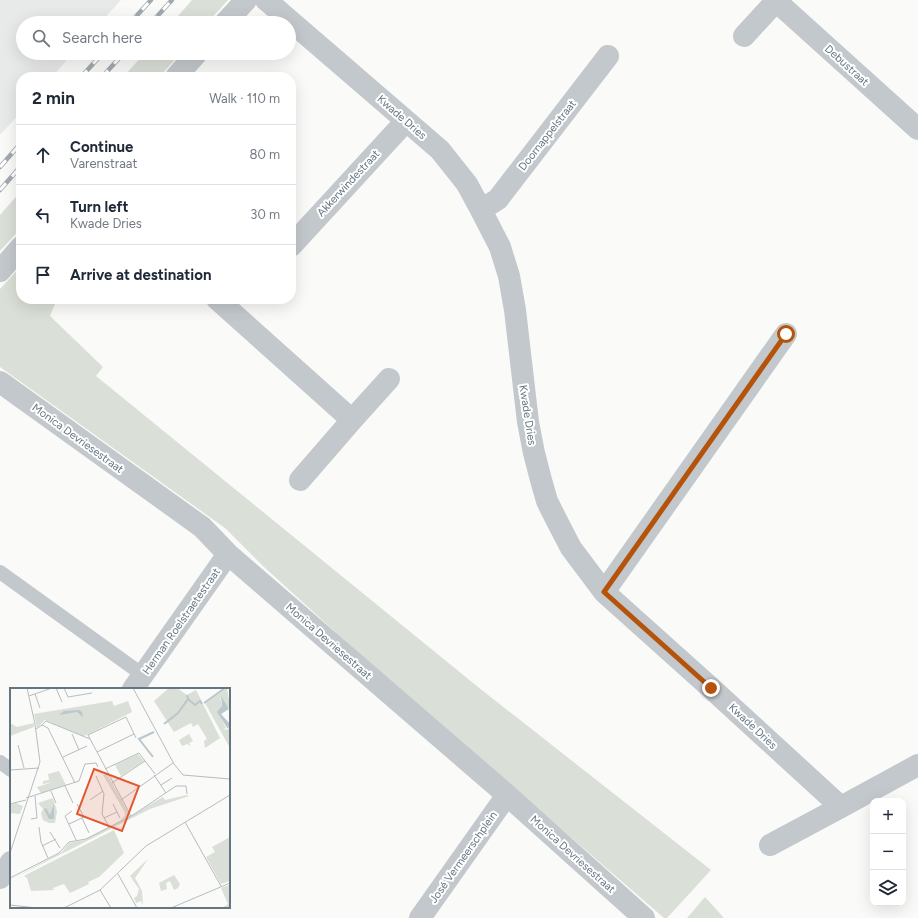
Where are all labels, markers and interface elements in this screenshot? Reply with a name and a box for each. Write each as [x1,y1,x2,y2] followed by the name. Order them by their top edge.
[16,16,296,60] search box
[30,27,52,49] icon: search
[62,29,142,47] text: Search here
[822,42,871,88] street label: Debustraat
[32,88,75,108] text: 2 min
[209,91,280,106] text: Walk · 110 m
[374,93,429,142] street label: Kwade Dries
[516,98,579,173] street label: Doornappelstraat
[70,138,133,156] text: Continue
[32,144,54,166] icon: ahead
[249,147,280,162] text: 80 m
[314,148,382,219] street label: Akkerwindestraat
[70,156,137,171] text: Varenstraat
[70,198,128,216] text: Turn left
[32,204,54,226] icon: left
[250,207,280,222] text: 30 m
[70,216,142,231] text: Kwade Dries
[32,264,54,286] icon: arrive
[70,266,211,284] text: Arrive at destination
[777,325,795,343] route start
[516,384,539,446] street label: Kwade Dries
[30,401,126,476] street label: Monica Devriesestraat
[140,566,223,677] street label: Herman Roelstraetestraat
[283,601,374,682] street label: Monica Devriesestraat
[702,679,720,697] route end
[10,688,230,908] inset map
[726,701,779,752] street label: Kwade Dries
[870,798,906,906] map controls
[870,798,906,834] button: +
[427,809,500,906] street label: José Vermeerschplein
[528,813,618,896] street label: Monica Devriesestraat
[870,834,906,870] button: −
[870,870,906,906] button: layers

